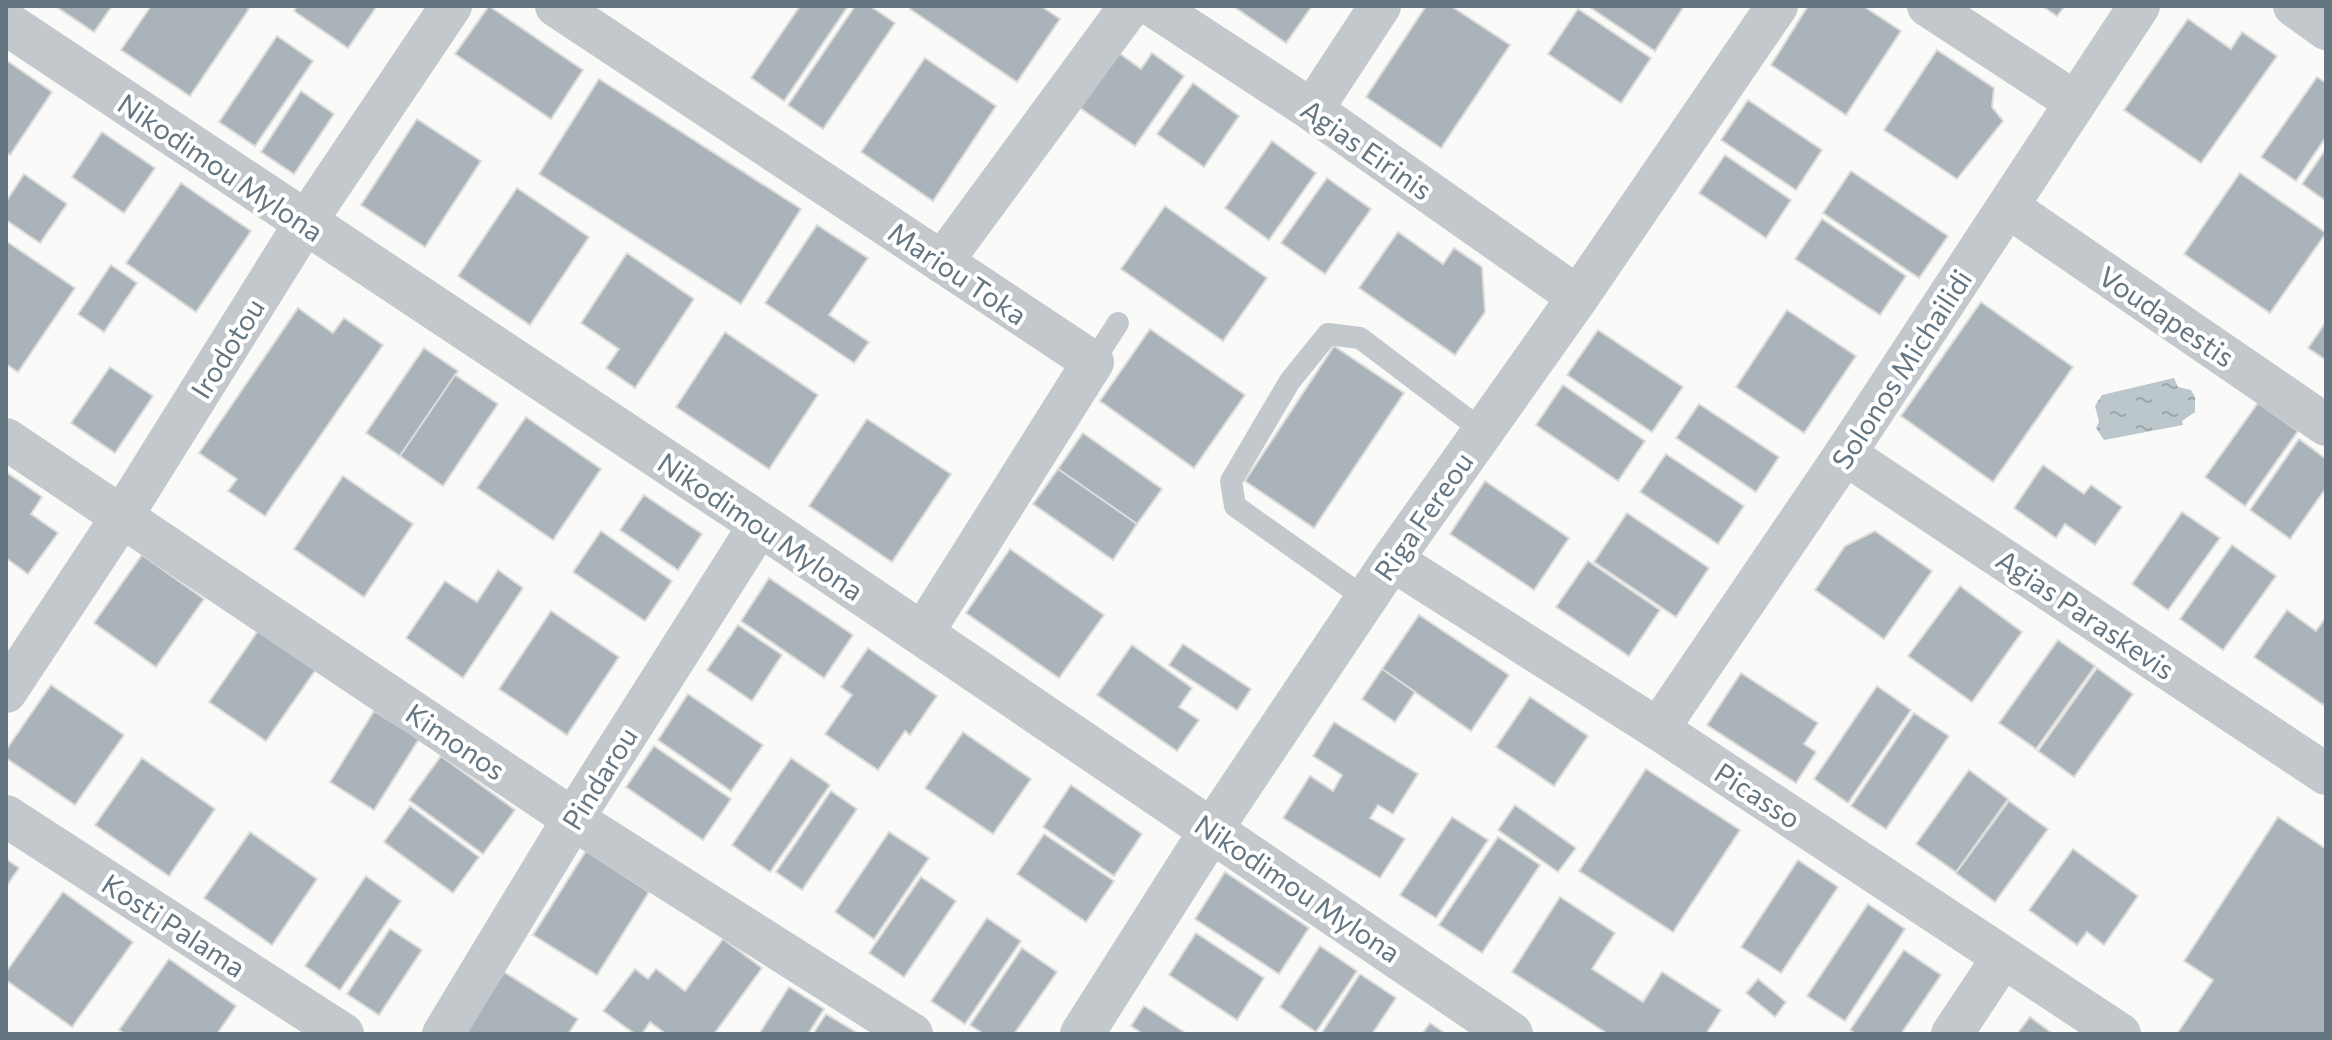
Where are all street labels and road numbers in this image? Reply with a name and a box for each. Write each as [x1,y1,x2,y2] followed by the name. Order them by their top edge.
[112,86,330,248] street label: Nikodimou Mylona
[1295,91,1439,207] street label: Agias Eirinis
[882,214,1034,332] street label: Mariou Toka
[2093,258,2241,374] street label: Voudapestis
[1824,263,1978,475] street label: Solonos Michailidi
[183,292,271,404] street label: Irodotou
[652,445,870,607] street label: Nikodimou Mylona
[1366,445,1480,587] street label: Riga Fereou
[1990,542,2182,686] street label: Agias Paraskevis
[400,695,512,787] street label: Kimonos
[554,720,644,836] street label: Pindarou
[1709,755,1807,835] street label: Picasso
[1189,807,1407,969] street label: Nikodimou Mylona
[96,866,252,984] street label: Kosti Palama

